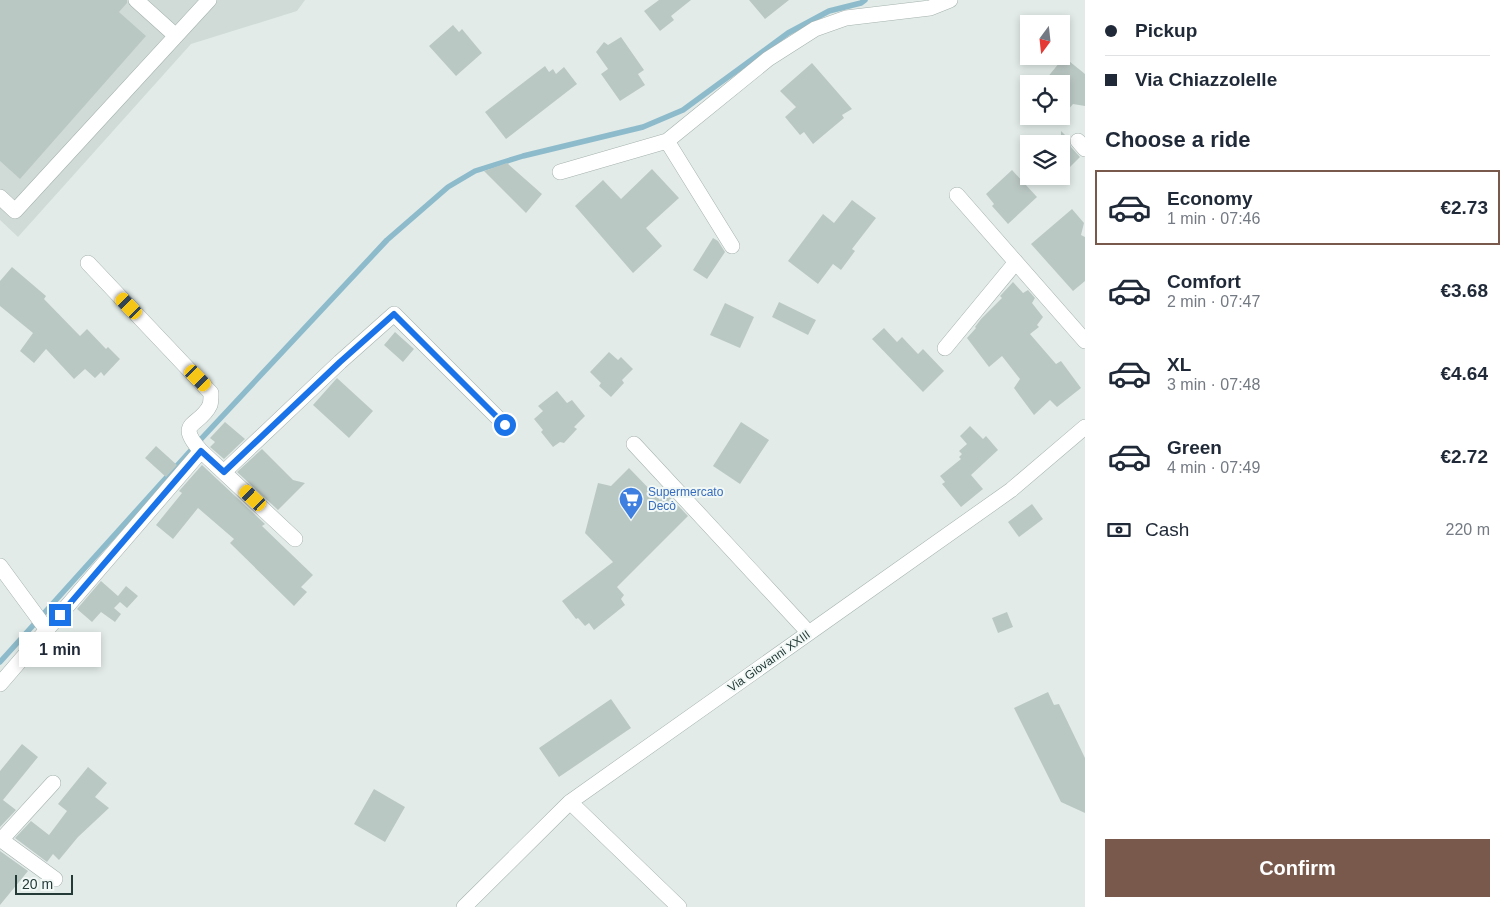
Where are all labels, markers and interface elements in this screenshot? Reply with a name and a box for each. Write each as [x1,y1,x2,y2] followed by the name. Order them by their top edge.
[1020,15,1070,65] north arrow
[1020,15,1070,185] map controls
[1135,20,1197,41] text: Pickup
[1135,69,1277,90] text: Via Chiazzolelle
[1020,75,1070,125] button: locate
[1105,127,1250,152] text: Choose a ride
[1020,135,1070,185] button: layers
[1107,185,1152,230] icon: car
[1167,188,1253,209] text: Economy
[1440,197,1488,218] text: €2.73
[1167,210,1260,227] text: 1 min · 07:46
[1107,268,1152,313] icon: car
[1167,271,1241,292] text: Comfort
[1440,280,1488,301] text: €3.68
[113,290,144,322] car
[1167,293,1260,310] text: 2 min · 07:47
[1107,351,1152,396] icon: car
[1167,354,1191,375] text: XL
[182,362,213,394] car
[1440,363,1488,384] text: €4.64
[1167,376,1260,393] text: 3 min · 07:48
[494,414,516,436] route start
[1107,434,1152,479] icon: car
[1167,437,1222,458] text: Green
[1440,446,1488,467] text: €2.72
[1167,459,1260,476] text: 4 min · 07:49
[236,482,269,514] car
[648,485,724,513] place label: Supermercato Decò
[618,486,644,520] supermarket icon: Supermercato Decò
[1105,516,1133,544] icon: cash
[1145,519,1189,540] text: Cash
[1446,521,1490,538] text: 220 m
[49,604,71,626] route end
[725,627,813,695] street label: Via Giovanni XXIII
[19,632,101,668] callout: 1 min
[39,641,81,658] text: 1 min
[1105,839,1490,897] button: Confirm
[15,872,72,895] scale bar
[22,876,53,892] text: 20 m

